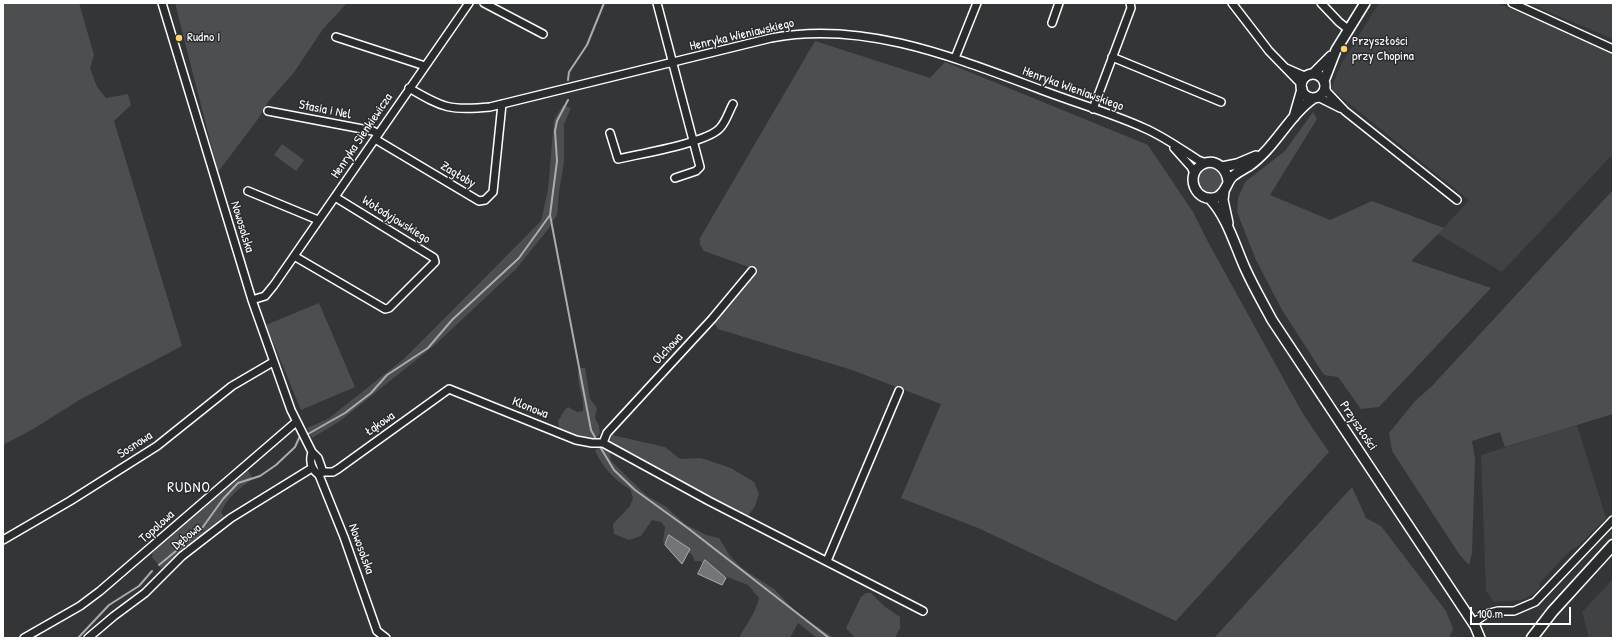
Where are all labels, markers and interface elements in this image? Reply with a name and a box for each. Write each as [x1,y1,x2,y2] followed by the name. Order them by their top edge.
[688,15,796,55] street label: Henryka Wieniawskiego
[187,30,220,46] place label: Rudno I
[174,33,184,43] marker: Rudno I
[1352,34,1414,65] place label: Przyszłości przy Chopina
[1339,44,1349,54] marker: Przyszłości przy Chopina
[1020,63,1126,115] street label: Henryka Wieniawskiego
[328,91,396,181] street label: Henryka Sienkiewicza
[298,97,352,123] street label: Stasia i Nel
[437,158,479,192] street label: Zagłoby
[359,193,433,247] street label: Wołodyjowskiego
[227,200,257,254] street label: Nowosolska
[649,330,687,368] street label: Olchowa
[510,394,550,422] street label: Klonowa
[1336,398,1380,454] street label: Przyszłości
[362,408,398,440] street label: Łąkowa
[115,428,155,462] street label: Sosnowa
[167,479,211,497] district label: RUDNO
[136,507,178,547] street label: Topolowa
[169,521,205,553] street label: Dębowa
[345,522,377,576] street label: Nowosolska
[1472,599,1573,625] scale bar
[1477,605,1503,622] text: 100 m

